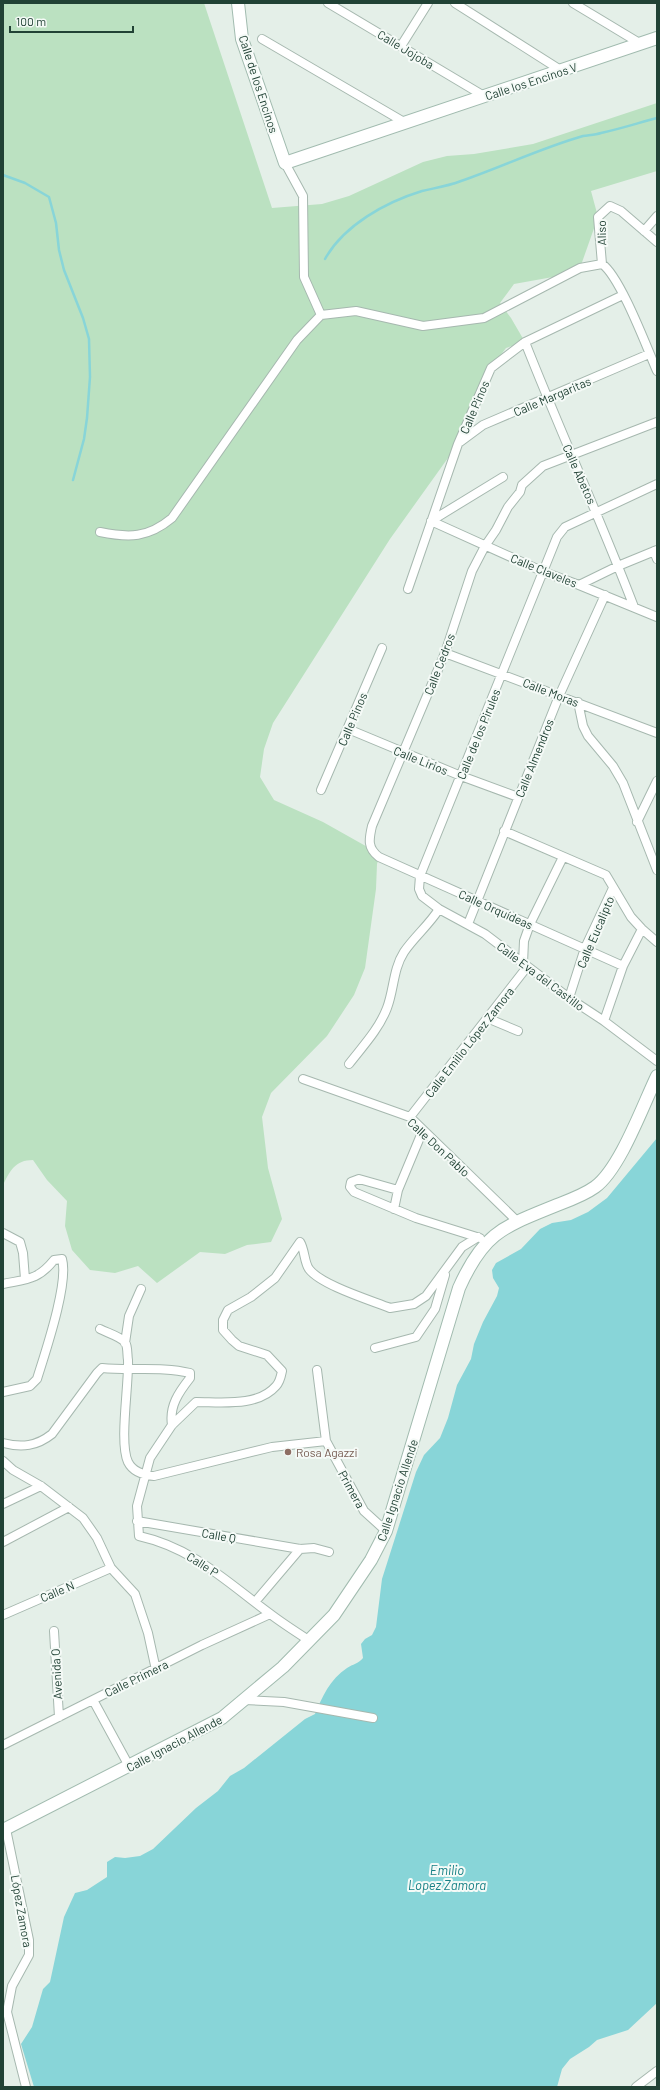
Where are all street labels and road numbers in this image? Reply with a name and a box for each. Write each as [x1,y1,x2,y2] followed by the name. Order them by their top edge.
[375,27,437,71] street label: Calle Jojoba
[237,33,282,135] street label: Calle de los Encinos
[483,59,579,103] street label: Calle los Encinos V
[594,220,608,246] street label: Aliso
[511,373,593,419] street label: Calle Margaritas
[457,378,492,436] street label: Calle Pinos
[561,442,600,506] street label: Calle Abetos
[509,550,579,590] street label: Calle Claveles
[421,631,457,697] street label: Calle Cedros
[521,675,581,709] street label: Calle Moras
[453,687,503,781] street label: Calle de los Pirules
[335,690,370,748] street label: Calle Pinos
[512,716,556,799] street label: Calle Almendros
[392,743,450,777] street label: Calle Lirios
[457,886,535,932] street label: Calle Orquídeas
[574,894,616,970] street label: Calle Eucalipto
[495,939,587,1013] street label: Calle Eva del Castillo
[422,984,516,1100] street label: Calle Emilio López Zamora
[405,1115,473,1179] street label: Calle Don Pablo
[374,1437,420,1543] street label: Calle Ignacio Allende
[336,1468,368,1510] street label: Primera
[201,1525,237,1545] street label: Calle Q
[185,1549,221,1579] street label: Calle P
[38,1578,76,1604] street label: Calle N
[48,1648,64,1700] street label: Avenida O
[102,1657,170,1699] street label: Calle Primera
[124,1712,224,1774] street label: Calle Ignacio Allende
[9,1874,35,1948] street label: López Zamora

